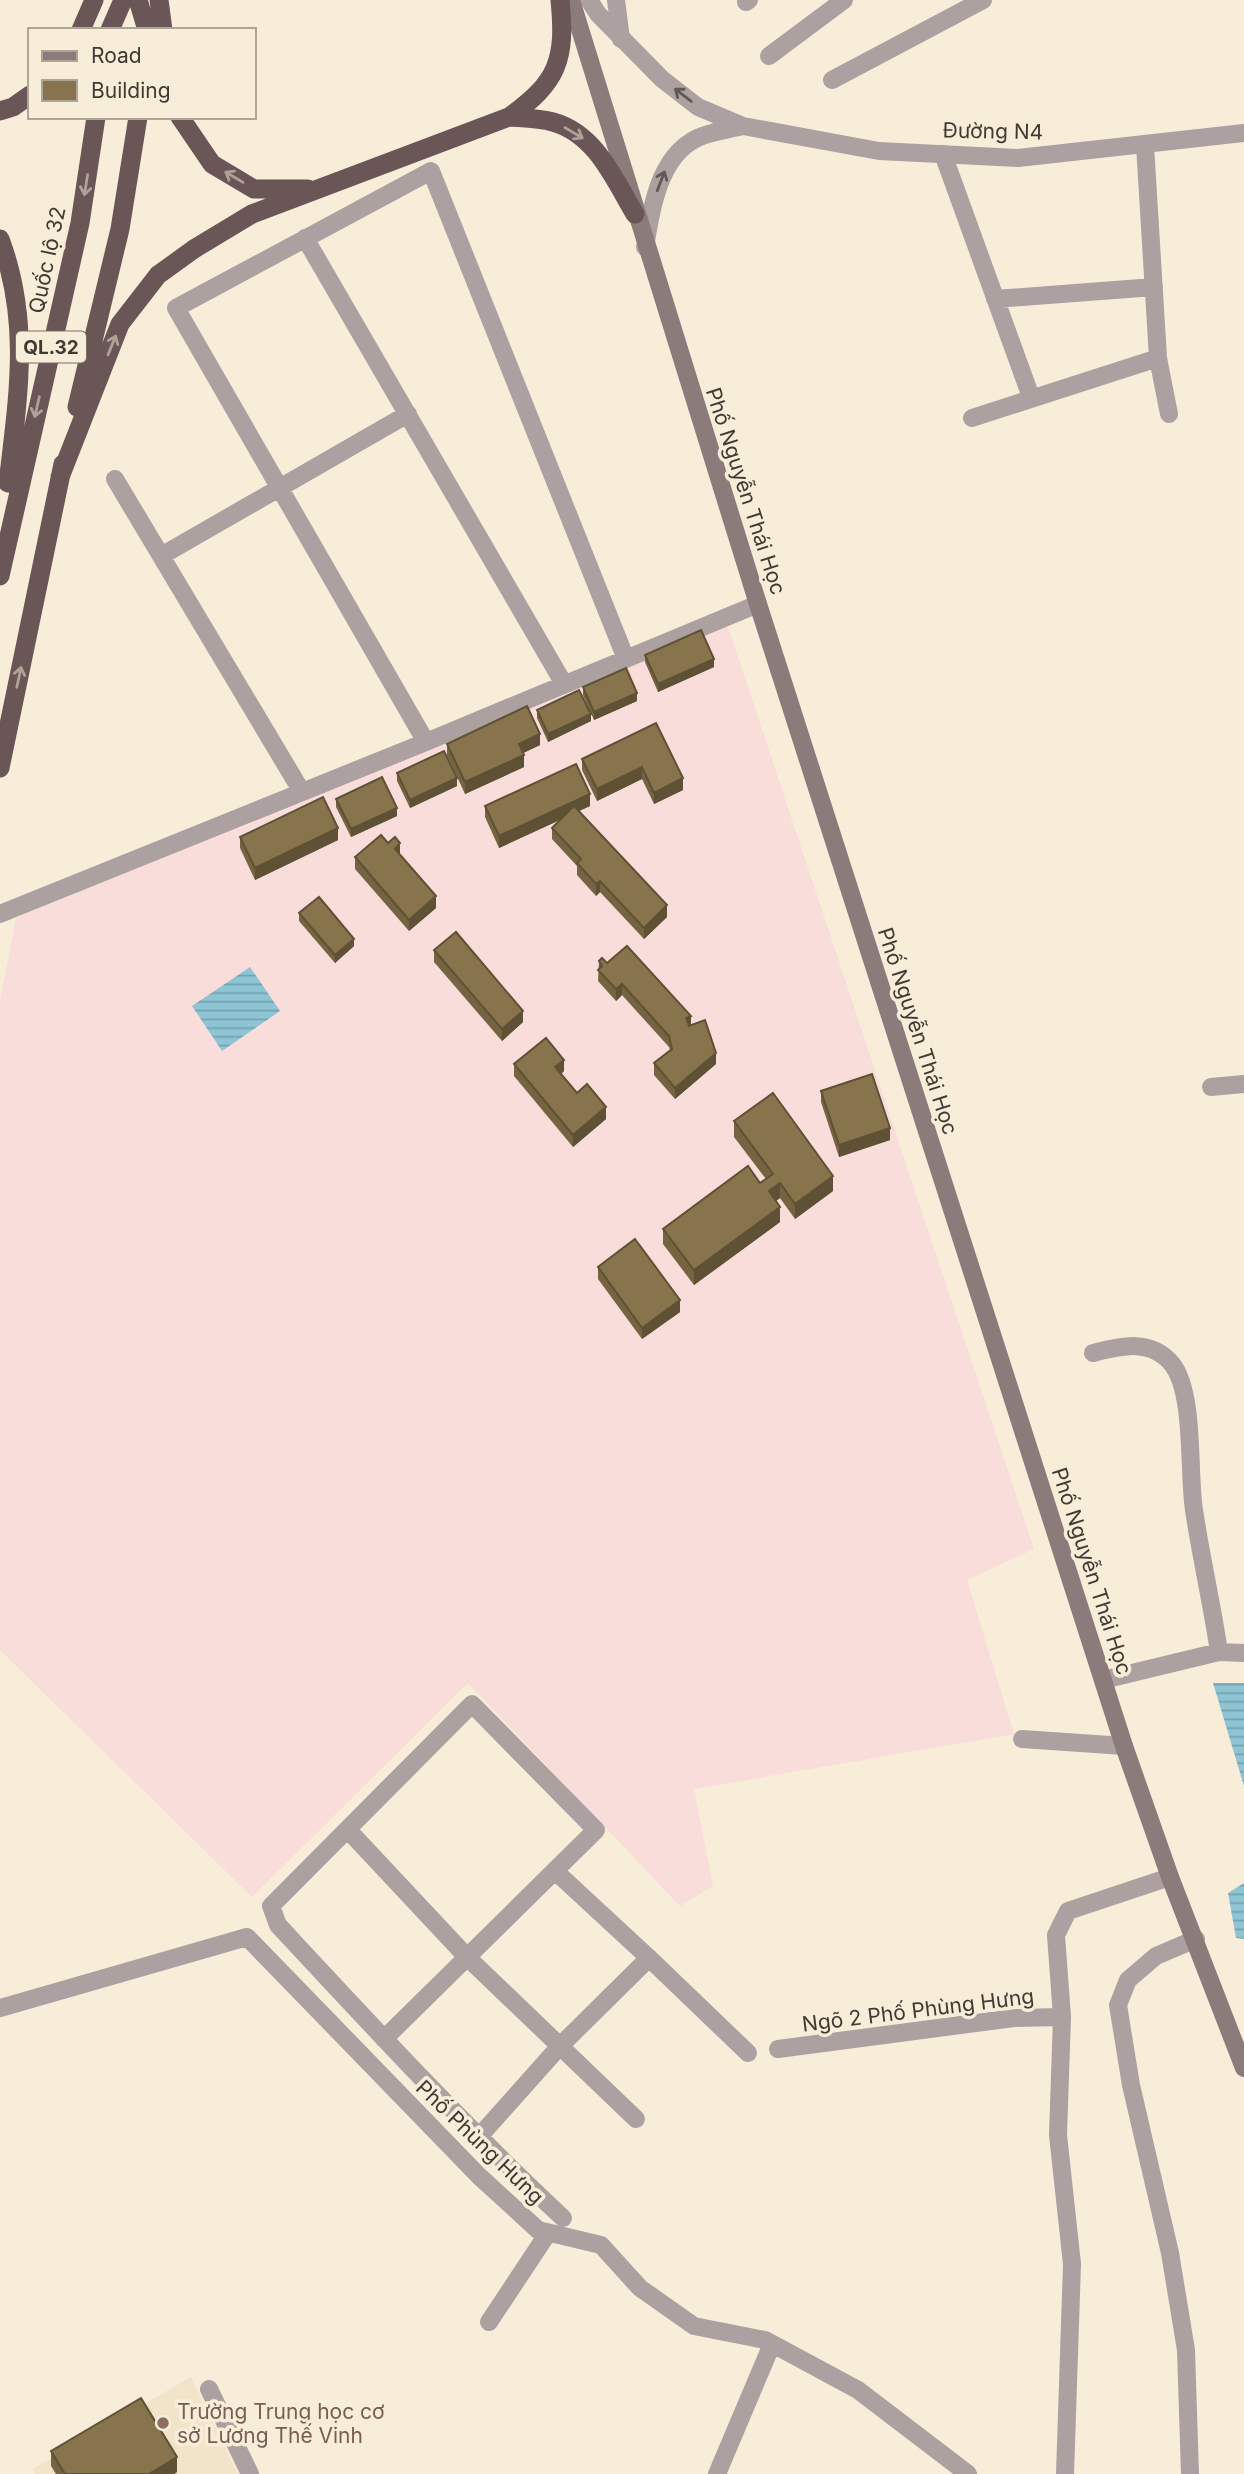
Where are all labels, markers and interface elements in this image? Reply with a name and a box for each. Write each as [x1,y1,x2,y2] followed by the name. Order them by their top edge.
[28,28,256,119] legend
[91,43,142,68] text: Road
[91,78,171,103] text: Building
[674,88,692,103] one-way arrow
[943,118,1043,144] street label: Đường N4
[563,127,583,141] one-way arrow
[225,170,245,184] one-way arrow
[656,171,669,193] one-way arrow
[79,173,92,196] one-way arrow
[24,204,70,316] street label: Quốc lộ 32
[16,332,86,362] road number: QL.32
[106,334,119,356] one-way arrow
[701,384,791,598] street label: Phố Nguyễn Thái Học
[30,395,43,418] one-way arrow
[12,666,26,689] one-way arrow
[873,924,963,1138] street label: Phố Nguyễn Thái Học
[1047,1464,1137,1678] street label: Phố Nguyễn Thái Học
[801,1983,1035,2037] street label: Ngõ 2 Phố Phùng Hưng
[411,2075,549,2209] street label: Phố Phùng Hưng
[177,2399,385,2448] place label: Trường Trung học cơ sở Lương Thế Vinh
[155,2415,171,2431] marker: Trường Trung học cơ sở Lương Thế Vinh

